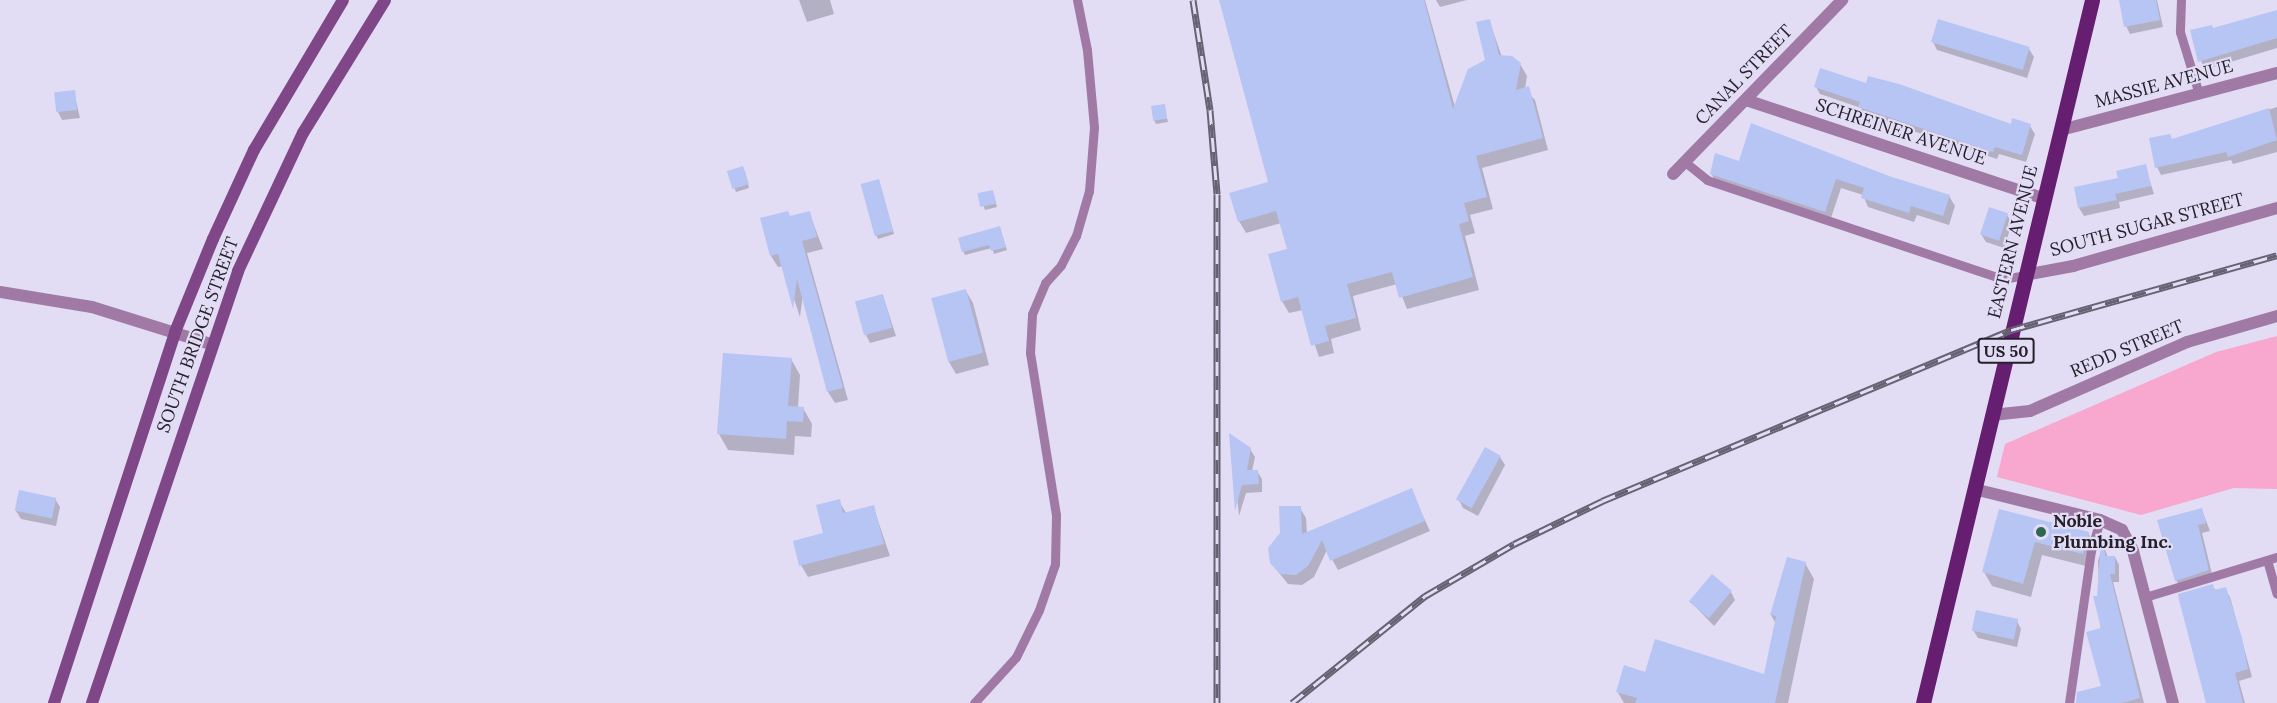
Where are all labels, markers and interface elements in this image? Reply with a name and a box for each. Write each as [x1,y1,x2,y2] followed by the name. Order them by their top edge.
[1691,20,1797,130] street label: CANAL STREET
[2093,55,2235,113] street label: MASSIE AVENUE
[1813,94,1989,170] street label: SCHREINER AVENUE
[1984,163,2042,321] street label: EASTERN AVENUE
[2048,189,2246,261] street label: SOUTH SUGAR STREET
[153,234,243,436] street label: SOUTH BRIDGE STREET
[2067,315,2187,383] street label: REDD STREET
[1978,338,2034,364] road number: US 50
[2053,511,2172,554] place label: Noble Plumbing Inc.
[2034,525,2048,539] marker: Noble Plumbing Inc.

